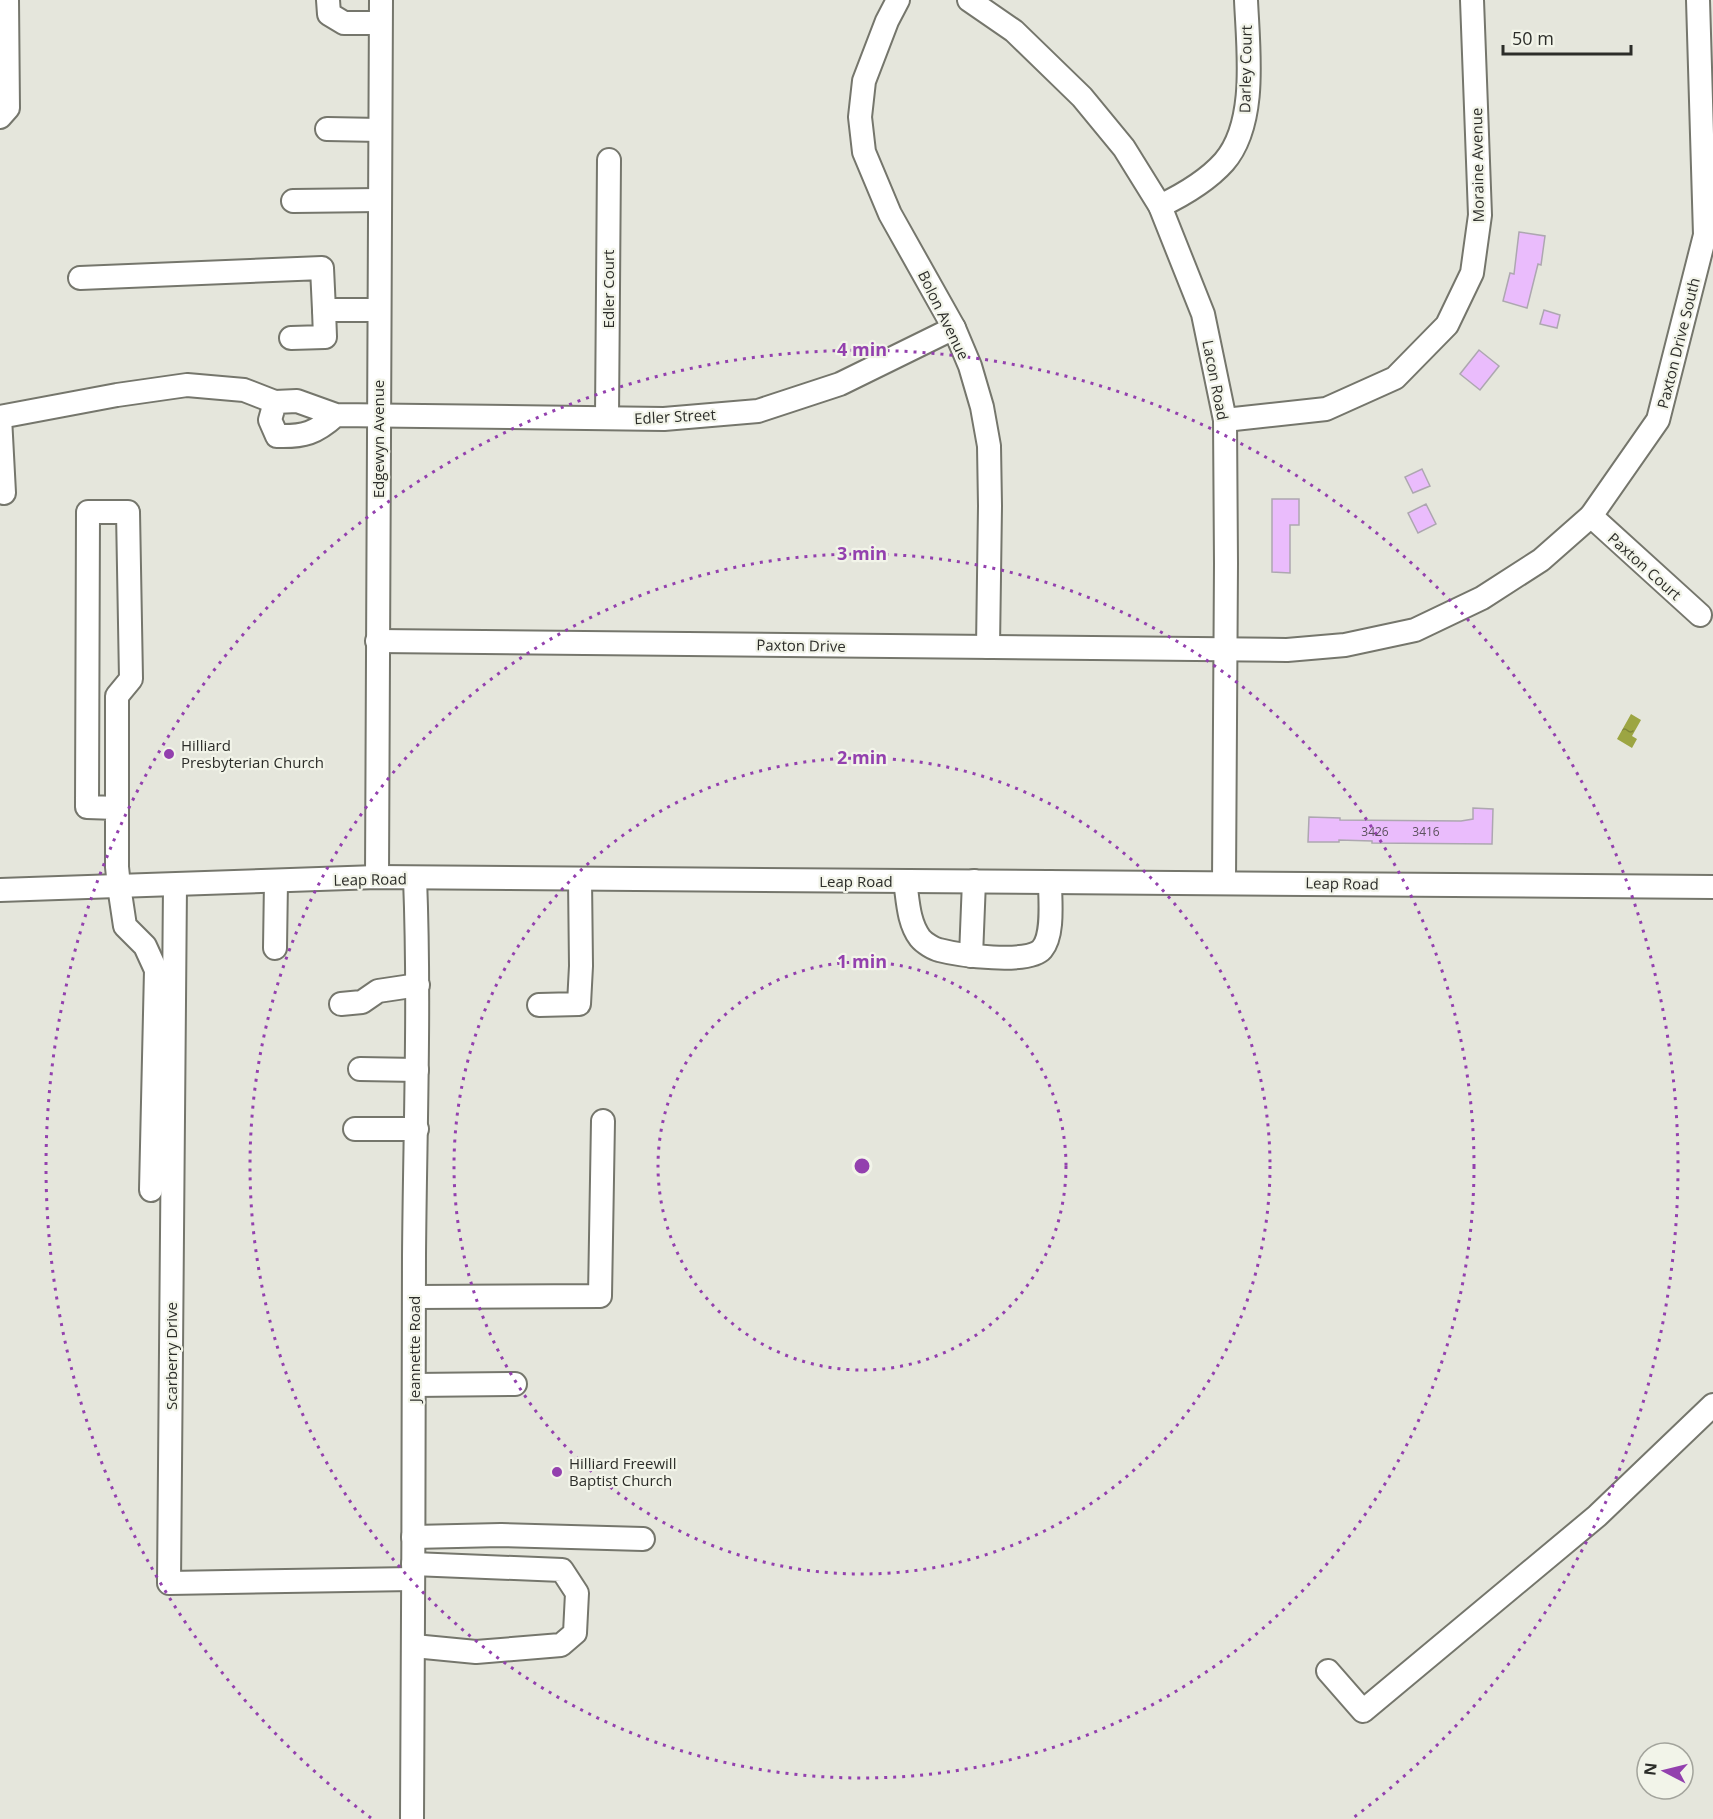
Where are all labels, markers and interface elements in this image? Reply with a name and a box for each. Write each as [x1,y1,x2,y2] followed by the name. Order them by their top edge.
[1503,18,1630,56] scale bar
[1234,25,1256,113] street label: Darley Court
[1512,26,1554,50] text: 50 m
[1466,108,1488,222] street label: Moraine Avenue
[598,250,618,328] street label: Edler Court
[914,267,974,363] street label: Bolon Avenue
[1652,275,1704,411] street label: Paxton Drive South
[837,337,887,361] text: 4 min
[1198,338,1234,422] street label: Lacon Road
[368,380,388,498] street label: Edgewyn Avenue
[634,404,716,428] street label: Edler Street
[1604,528,1686,604] street label: Paxton Court
[837,541,887,565] text: 3 min
[756,634,846,656] street label: Paxton Drive
[181,735,324,772] place label: Hilliard Presbyterian Church
[837,745,887,769] text: 2 min
[162,747,176,761] marker: Hilliard Presbyterian Church
[1361,823,1389,840] house number: 3426
[1412,823,1440,840] house number: 3416
[333,868,407,890] street label: Leap Road
[819,871,893,891] street label: Leap Road
[1305,872,1379,894] street label: Leap Road
[837,949,887,973] text: 1 min
[852,1156,872,1176] centre of rings
[404,1296,424,1404] street label: Jeannette Road
[161,1302,181,1410] street label: Scarberry Drive
[569,1453,676,1490] place label: Hilliard Freewill Baptist Church
[550,1465,564,1479] marker: Hilliard Freewill Baptist Church
[1635,1741,1695,1801] north arrow
[1638,1761,1662,1777] text: N

